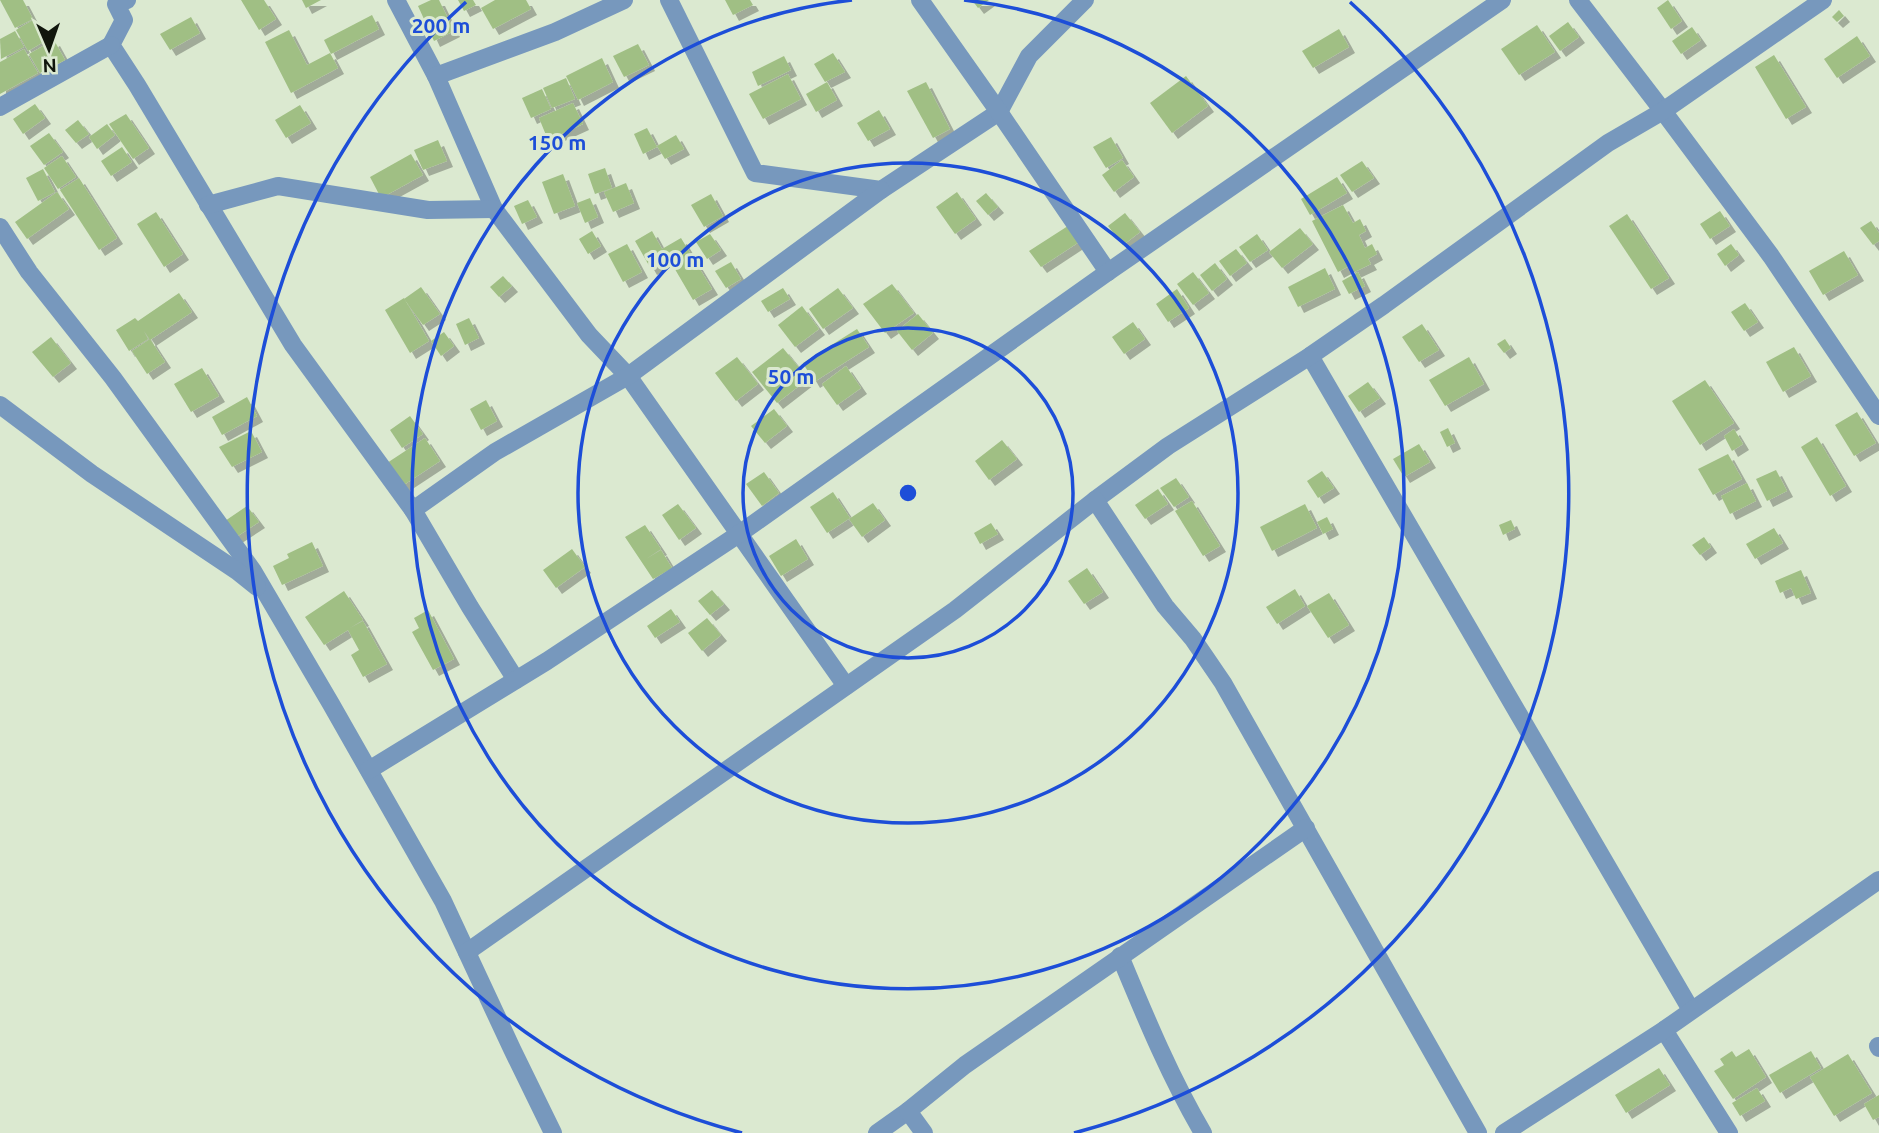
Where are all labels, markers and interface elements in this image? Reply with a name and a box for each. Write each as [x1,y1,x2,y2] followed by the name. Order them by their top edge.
[412,13,470,37] text: 200 m
[14,14,84,84] north arrow
[42,55,57,77] text: N
[528,130,586,154] text: 150 m
[646,247,704,271] text: 100 m
[768,364,814,388] text: 50 m
[896,481,920,505] centre of rings

